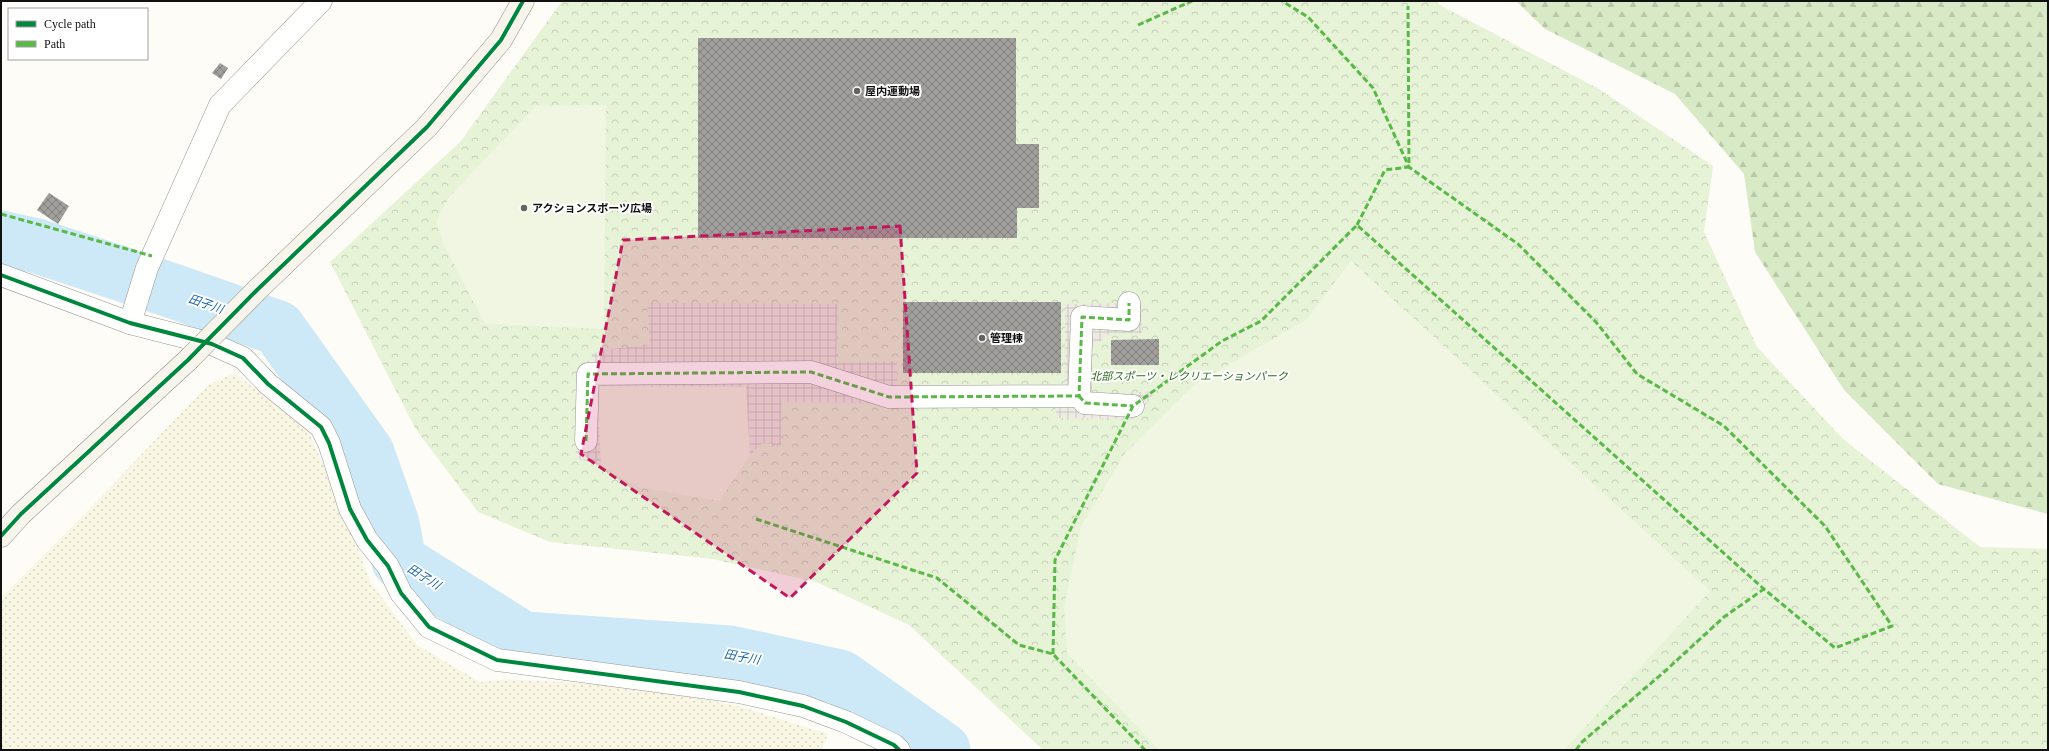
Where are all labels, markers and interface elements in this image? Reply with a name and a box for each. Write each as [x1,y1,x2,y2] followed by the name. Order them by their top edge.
[8,8,148,60] legend
[44,17,96,31] text: Cycle path
[44,37,65,51] text: Path
[865,85,920,97] place label: 屋内運動場
[852,86,862,96] marker: 屋内運動場
[532,202,652,214] place label: アクションスポーツ広場
[519,203,529,213] marker: アクションスポーツ広場
[187,292,227,317] water label: 田子川
[990,332,1023,344] place label: 管理棟
[977,333,987,343] marker: 管理棟
[1090,370,1289,382] park label: 北部スポーツ・レクリエーションパーク
[405,562,445,594] water label: 田子川
[723,647,763,667] water label: 田子川

